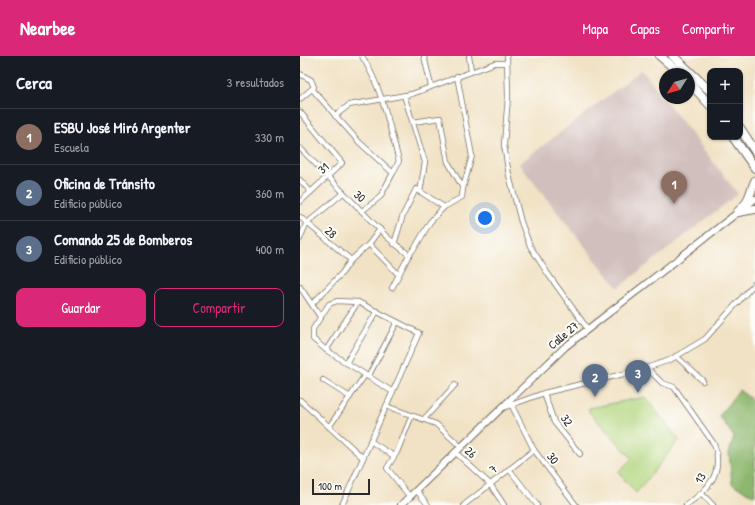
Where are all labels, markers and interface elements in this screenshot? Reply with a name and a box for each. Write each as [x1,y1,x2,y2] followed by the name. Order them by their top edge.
[20,15,75,41] text: Nearbee
[583,19,608,38] text: Mapa
[630,19,660,38] text: Capas
[682,19,735,38] text: Compartir
[659,68,695,104] north arrow
[707,68,743,140] map controls
[707,68,743,104] button: +
[16,71,52,94] text: Cerca
[226,73,284,91] text: 3 resultados
[707,104,743,140] button: −
[54,117,191,138] text: ESBU José Miró Argenter
[27,128,31,146] text: 1
[255,128,284,146] text: 330 m
[54,138,89,156] text: Escuela
[314,158,332,178] street label: 31
[661,171,687,204] pin: 1
[54,173,155,194] text: Oficina de Tránsito
[26,184,32,202] text: 2
[255,184,284,202] text: 360 m
[350,186,370,206] street label: 30
[54,194,122,212] text: Edificio público
[475,208,495,228] your location
[321,222,341,242] street label: 28
[54,229,192,250] text: Comando 25 de Bomberos
[26,240,32,258] text: 3
[256,240,284,258] text: 400 m
[54,250,122,268] text: Edificio público
[16,288,146,327] button: Guardar
[154,288,284,327] button: Compartir
[544,317,582,353] street label: Calle 27
[625,360,651,393] pin: 3
[582,364,608,397] pin: 2
[557,411,577,430] street label: 32
[461,442,481,462] street label: 26
[543,449,563,467] street label: 30
[485,460,501,478] street label: 7
[690,470,710,486] street label: 13
[312,477,370,496] scale bar
[318,479,342,493] text: 100 m

